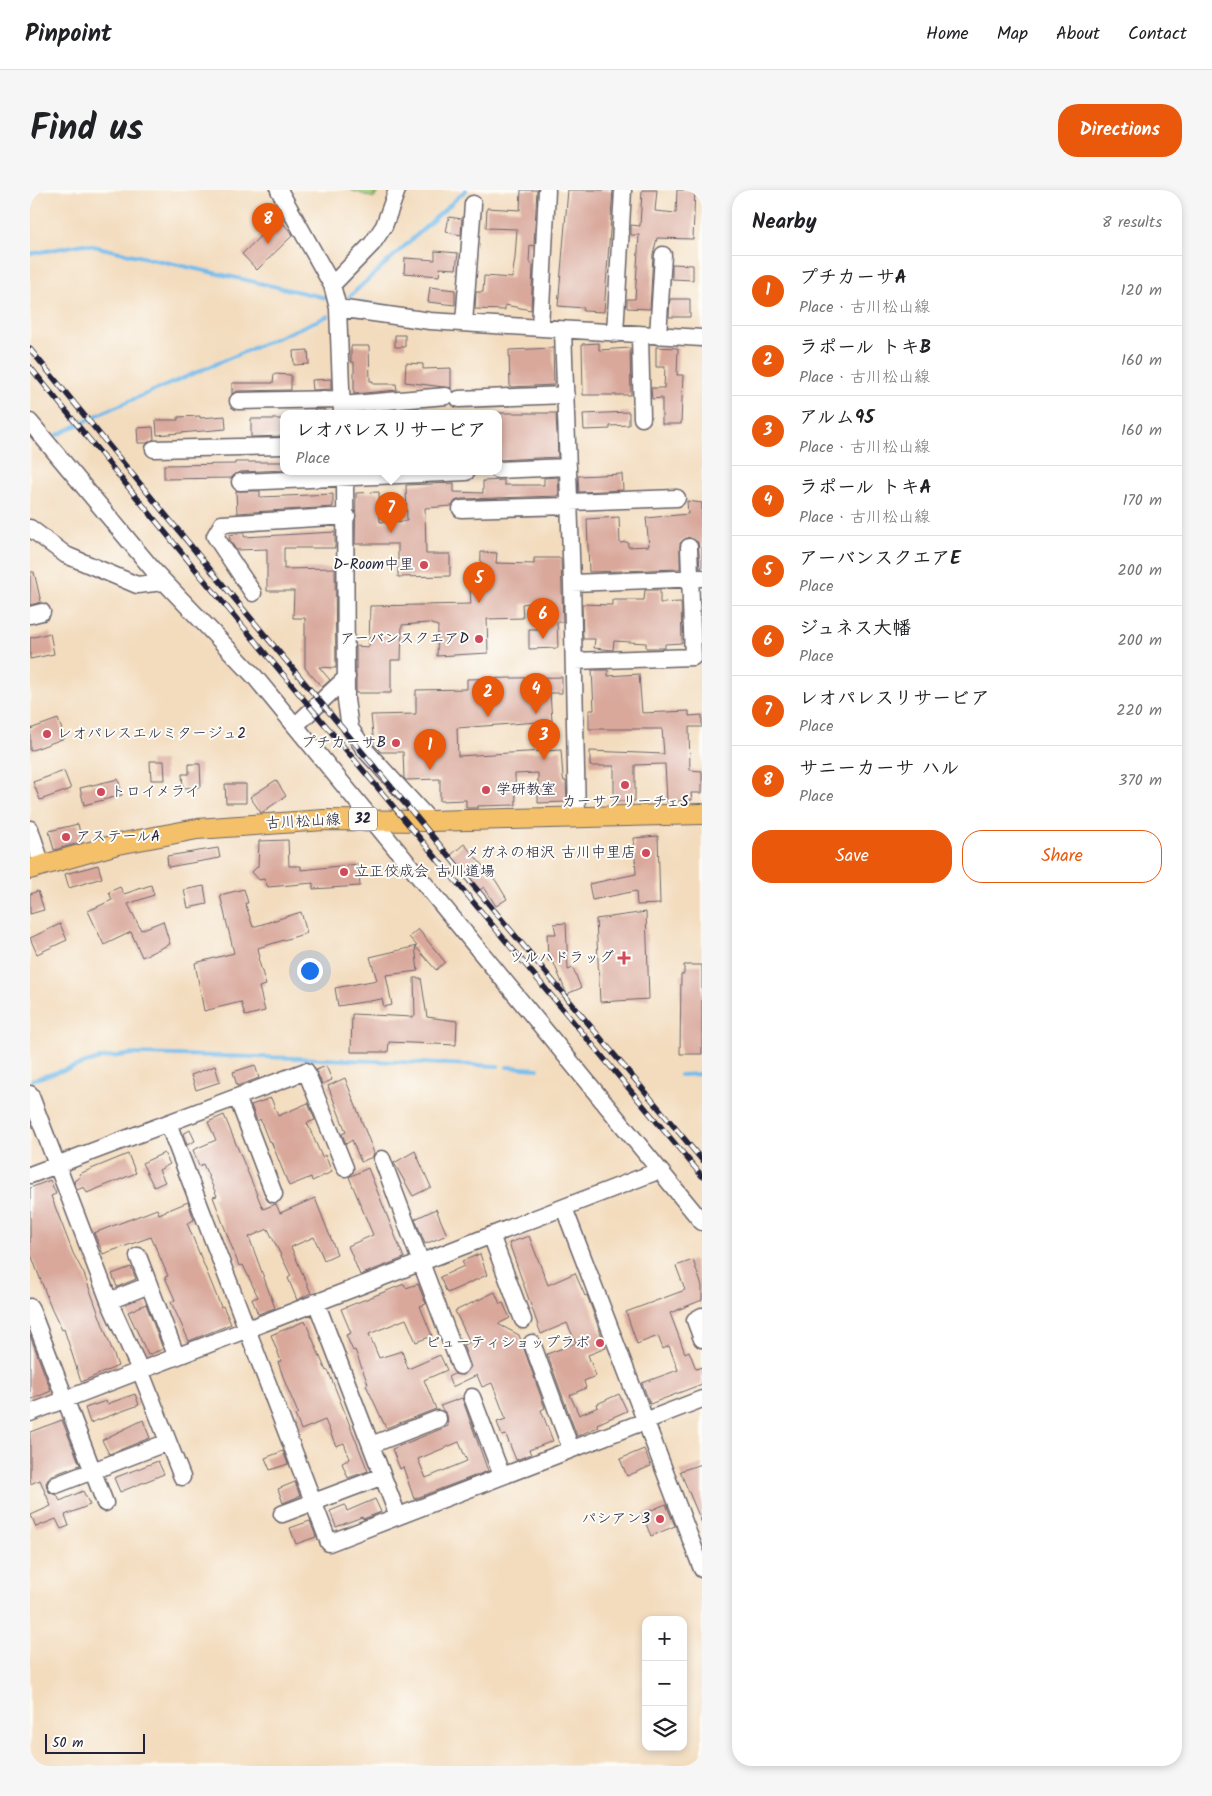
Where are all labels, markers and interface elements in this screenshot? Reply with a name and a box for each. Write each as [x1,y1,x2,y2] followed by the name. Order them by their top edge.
[25,15,112,54] text: Pinpoint
[926,20,969,49] text: Home
[997,20,1028,49] text: Map
[1056,20,1100,49] text: About
[1128,20,1187,49] text: Contact
[30,102,143,158] text: Find us
[1058,104,1182,157] button: Directions
[252,203,284,244] pin: 8
[752,206,817,239] text: Nearby
[1102,210,1162,235] text: 8 results
[799,263,907,293] text: プチカーサA
[766,278,770,303] text: 1
[1121,278,1162,303] text: 120 m
[799,295,930,320] text: Place · 古川松山線
[799,333,931,363] text: ラポール トキB
[763,348,773,373] text: 2
[1121,348,1162,373] text: 160 m
[799,365,930,390] text: Place · 古川松山線
[799,403,874,433] text: アルム95
[280,410,502,475] popup
[296,416,486,446] text: レオパレスリサービア
[764,418,772,443] text: 3
[1121,418,1162,443] text: 160 m
[799,435,930,460] text: Place · 古川松山線
[296,446,330,471] text: Place
[799,473,932,503] text: ラポール トキA
[764,488,772,513] text: 4
[1122,488,1162,513] text: 170 m
[375,492,407,533] pin: 7
[799,505,930,530] text: Place · 古川松山線
[799,544,961,574] text: アーバンスクエアE
[333,553,414,577] place label: D-Room中里
[764,558,772,583] text: 5
[1118,558,1162,583] text: 200 m
[418,559,430,571] marker: D-Room中里
[463,562,495,603] pin: 5
[799,574,833,599] text: Place
[527,598,559,639] pin: 6
[799,614,911,644] text: ジュネス大幡
[340,627,469,651] place label: アーバンスクエアD
[764,628,772,653] text: 6
[1118,628,1162,653] text: 200 m
[473,633,485,645] marker: アーバンスクエアD
[799,644,833,669] text: Place
[520,673,552,714] pin: 4
[472,676,504,717] pin: 2
[799,684,990,714] text: レオパレスリサービア
[764,698,772,723] text: 7
[1116,698,1162,723] text: 220 m
[799,714,833,739] text: Place
[528,719,560,760] pin: 3
[57,722,246,746] place label: レオパレスエルミタージュ2
[41,728,53,740] marker: レオパレスエルミタージュ2
[414,729,446,770] pin: 1
[301,731,386,755] place label: プチカーサB
[390,737,402,749] marker: プチカーサB
[799,754,959,784] text: サニーカーサ ハル
[763,768,773,793] text: 8
[1118,768,1162,793] text: 370 m
[496,778,556,802] place label: 学研教室
[619,779,631,791] marker: カーサフリーチェS
[111,780,200,804] place label: トロイメライ
[480,784,492,796] marker: 学研教室
[799,784,833,809] text: Place
[95,786,107,798] marker: トロイメライ
[561,790,689,814] place label: カーサフリーチェS
[265,808,341,836] street label: 古川松山線
[349,808,377,830] road number: 32
[76,825,160,849] place label: アステールA
[752,830,952,883] button: Save
[962,830,1162,883] button: Share
[60,831,72,843] marker: アステールA
[465,841,636,865] place label: メガネの相沢 古川中里店
[640,847,652,859] marker: メガネの相沢 古川中里店
[354,860,495,884] place label: 立正佼成会 古川道場
[338,866,350,878] marker: 立正佼成会 古川道場
[510,946,614,970] place label: ツルハドラッグ
[618,952,630,964] marker: ツルハドラッグ
[297,958,323,984] your location
[426,1331,590,1355] place label: ビューティショップラボ
[594,1337,606,1349] marker: ビューティショップラボ
[581,1507,650,1531] place label: パシアン3
[654,1513,666,1525] marker: パシアン3
[642,1616,687,1751] map controls
[642,1616,687,1661] button: +
[642,1661,687,1706] button: −
[642,1706,687,1751] button: layers
[45,1731,145,1754] scale bar
[52,1732,83,1754] text: 50 m

